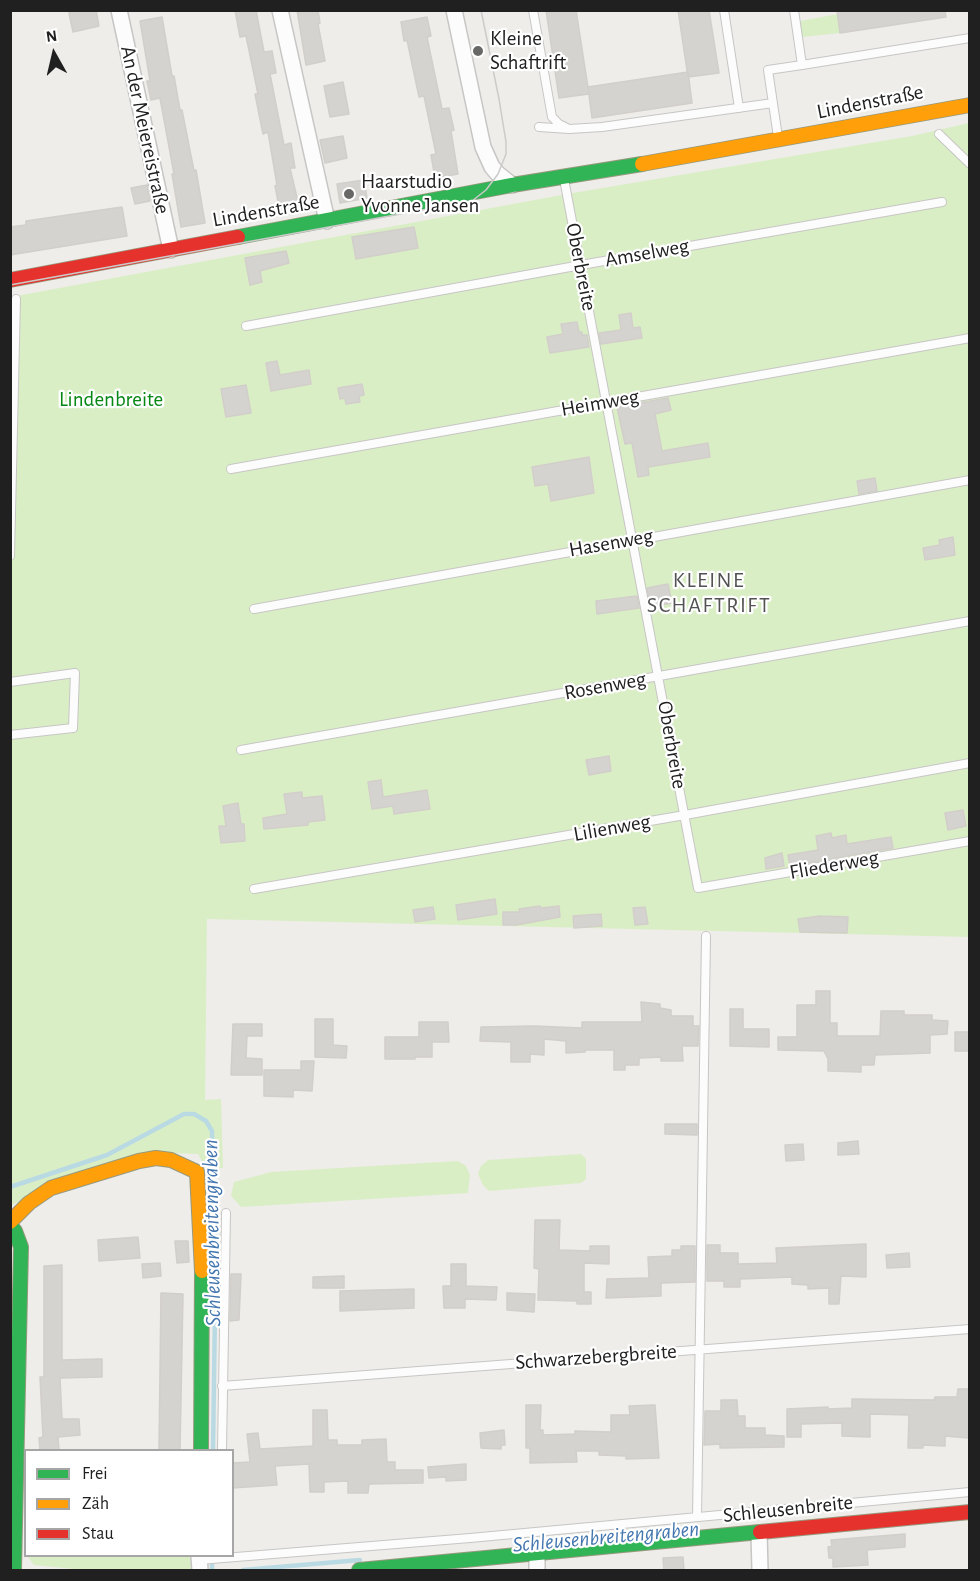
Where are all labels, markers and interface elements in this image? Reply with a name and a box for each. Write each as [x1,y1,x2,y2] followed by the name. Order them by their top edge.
[24,24,84,84] north arrow
[490,26,566,76] place label: Kleine Schaftrift
[45,27,58,45] text: N
[115,44,175,216] street label: An der Meiereistraße
[471,44,485,58] marker: Kleine Schaftrift
[815,79,925,125] street label: Lindenstraße
[361,169,479,219] place label: Haarstudio Yvonne Jansen
[342,187,356,201] marker: Haarstudio Yvonne Jansen
[211,189,321,233] street label: Lindenstraße
[560,221,602,313] street label: Oberbreite
[603,233,691,273] street label: Amselweg
[559,384,641,422] street label: Heimweg
[59,387,163,413] park label: Lindenbreite
[567,523,655,563] street label: Hasenweg
[647,567,771,618] district label: KLEINE SCHAFTRIFT
[562,666,648,706] street label: Rosenweg
[652,699,692,791] street label: Oberbreite
[572,809,652,847] street label: Lilienweg
[787,845,881,885] street label: Fliederweg
[197,1139,227,1327] water label: Schleusenbreitengraben
[514,1339,678,1375] street label: Schwarzebergbreite
[24,1449,234,1557] legend
[82,1465,108,1483] text: Frei
[722,1490,854,1528] street label: Schleusenbreite
[82,1495,109,1513] text: Zäh
[512,1516,700,1558] water label: Schleusenbreitengraben
[82,1525,114,1543] text: Stau

